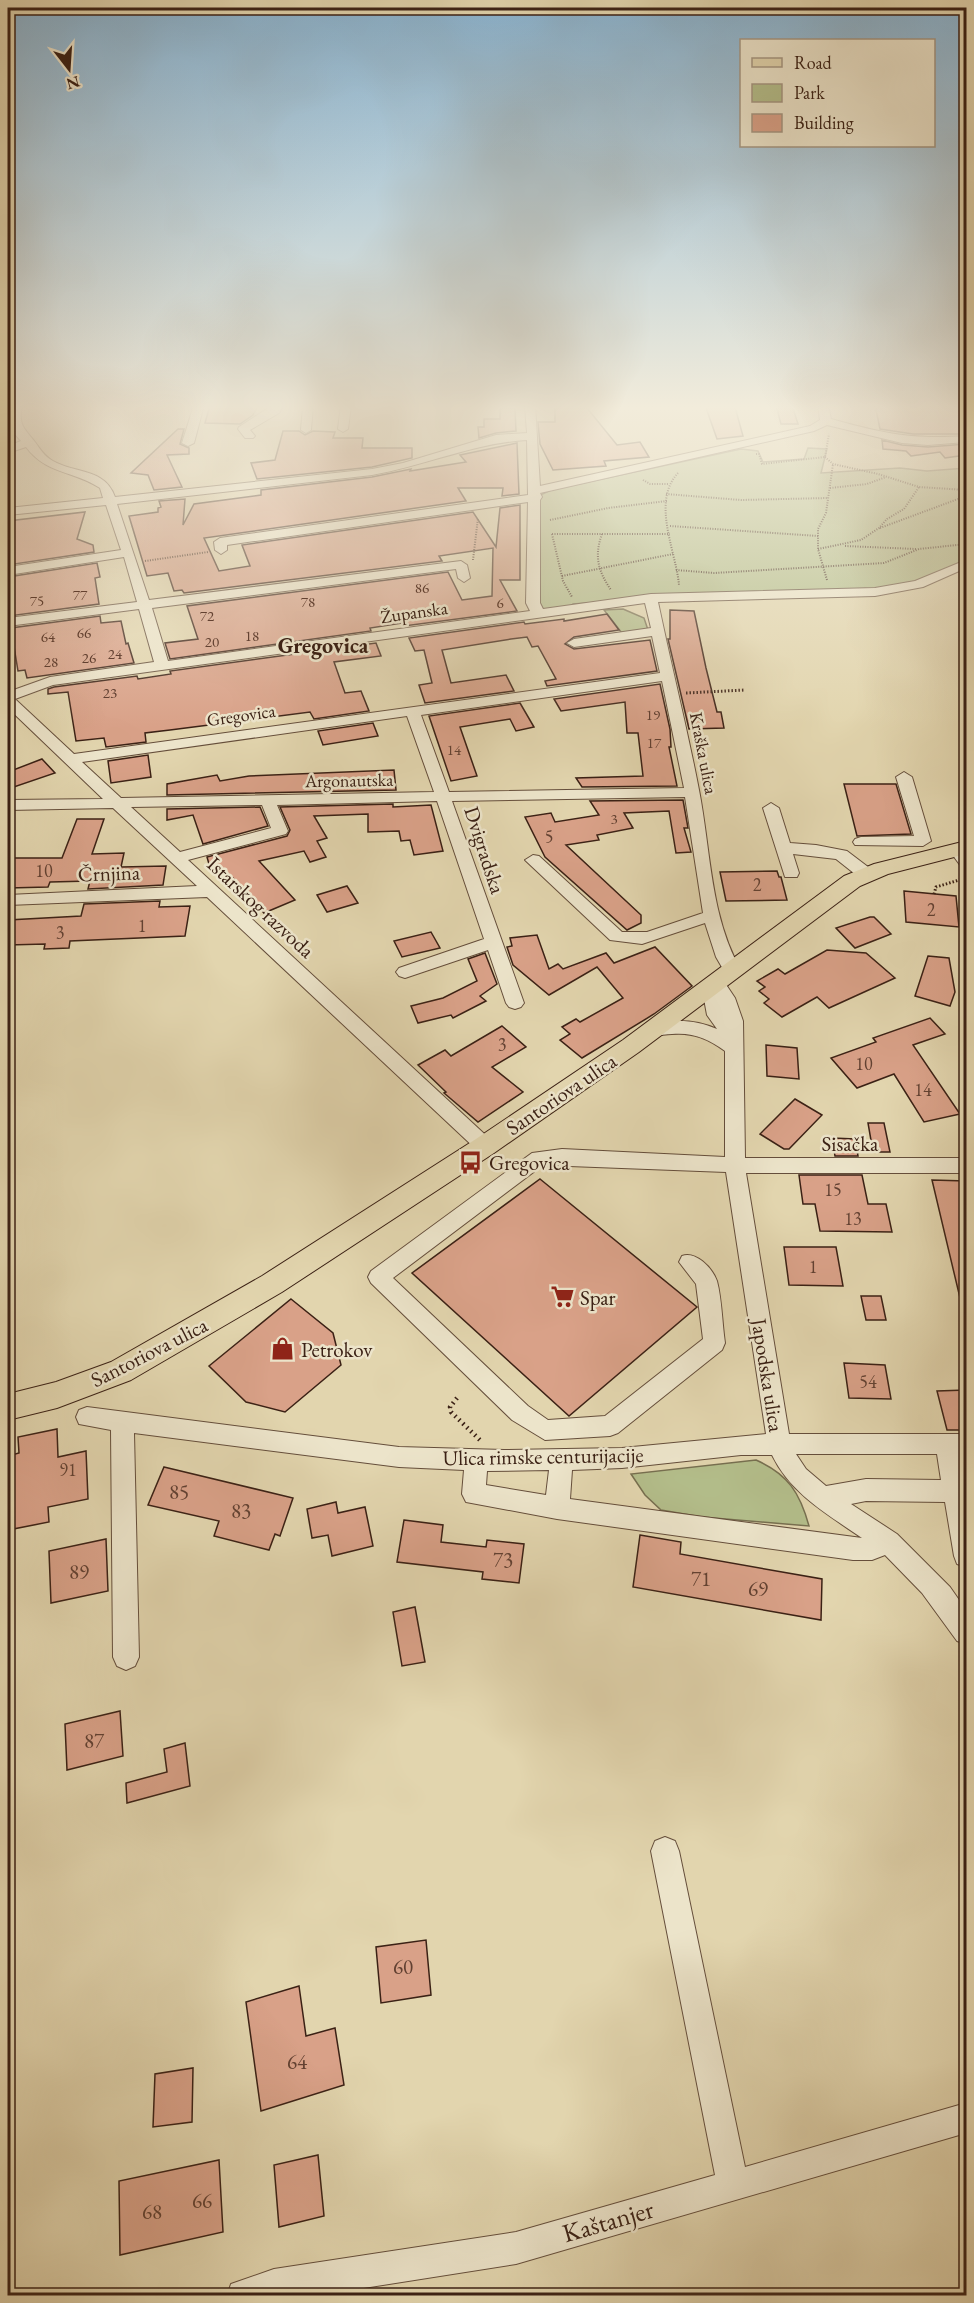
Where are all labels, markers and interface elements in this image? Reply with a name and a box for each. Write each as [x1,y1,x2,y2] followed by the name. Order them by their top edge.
[39,39,99,99] north arrow
[740,39,935,147] legend
[794,51,833,74] text: Road
[64,71,83,95] text: N
[794,81,825,104] text: Park
[794,111,854,134] text: Building
[415,578,429,597] house number: 86
[73,585,88,604] house number: 77
[30,591,44,610] house number: 75
[301,592,315,611] house number: 78
[496,593,504,612] house number: 6
[379,596,450,628] street label: Županska
[200,606,215,625] house number: 72
[77,623,91,642] house number: 66
[245,626,259,645] house number: 18
[41,627,56,646] house number: 64
[278,631,369,660] district label: Gregovica
[205,632,219,651] house number: 20
[108,644,123,663] house number: 24
[82,648,96,667] house number: 26
[44,652,58,671] house number: 28
[103,683,117,702] house number: 23
[205,699,278,731] street label: Gregovica
[646,705,660,724] house number: 19
[685,710,723,797] street label: Kraška ulica
[647,733,662,752] house number: 17
[447,740,462,759] house number: 14
[304,768,394,792] street label: Argonautska
[458,803,512,898] street label: Dvigradska
[610,809,618,828] house number: 3
[545,825,553,848] house number: 5
[202,850,321,964] street label: Istarskog razvoda
[77,858,141,888] street label: Črnjina
[35,859,53,882] house number: 10
[753,873,762,896] house number: 2
[927,898,936,921] house number: 2
[138,914,146,937] house number: 1
[56,921,64,944] house number: 3
[498,1033,506,1056] house number: 3
[500,1047,622,1141] street label: Santoriova ulica
[855,1052,873,1075] house number: 10
[914,1078,932,1101] house number: 14
[822,1130,879,1157] street label: Sisačka
[458,1149,484,1175] bus stop icon: Gregovica
[489,1149,570,1176] place label: Gregovica
[824,1178,842,1201] house number: 15
[844,1207,862,1230] house number: 13
[809,1255,817,1278] house number: 1
[549,1284,575,1310] supermarket icon: Spar
[580,1284,616,1311] place label: Spar
[86,1311,213,1393] street label: Santoriova ulica
[745,1314,790,1434] street label: Japodska ulica
[270,1336,296,1362] shop icon: Petrokov
[301,1336,373,1363] place label: Petrokov
[859,1370,877,1393] house number: 54
[442,1441,644,1471] street label: Ulica rimske centurijacije
[59,1458,77,1481] house number: 91
[169,1478,189,1505] house number: 85
[231,1497,251,1524] house number: 83
[493,1546,513,1573] house number: 73
[69,1558,89,1585] house number: 89
[691,1565,711,1592] house number: 71
[748,1575,768,1602] house number: 69
[84,1727,105,1754] house number: 87
[393,1953,413,1980] house number: 60
[287,2048,308,2075] house number: 64
[192,2187,212,2214] house number: 66
[558,2192,658,2250] street label: Kaštanjer
[142,2198,162,2225] house number: 68

